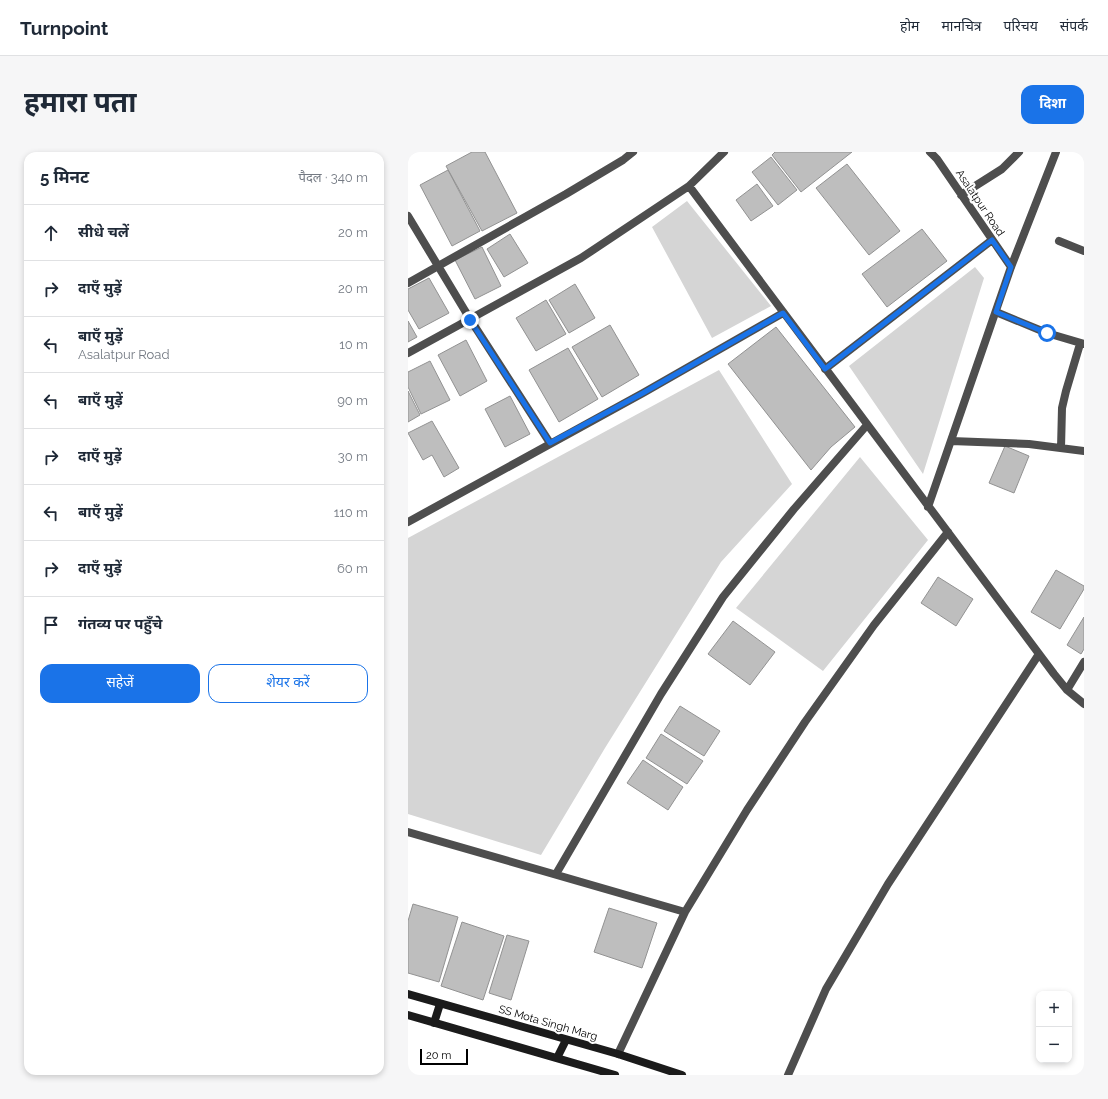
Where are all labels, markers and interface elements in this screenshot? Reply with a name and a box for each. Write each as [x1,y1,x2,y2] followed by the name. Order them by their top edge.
[20,17,108,39] text: Turnpoint
[900,18,919,34] text: होम
[941,18,982,34] text: मानचित्र
[1004,18,1038,34] text: परिचय
[1060,18,1088,34] text: संपर्क
[1021,85,1084,124] button: दिशा
[24,86,136,119] text: हमारा पता
[40,167,89,187] text: 5 मिनट
[953,167,1007,239] street label: Asalatpur Road
[299,170,368,185] text: पैदल · 340 m
[40,222,62,244] icon: ahead
[78,223,129,241] text: सीधे चलें
[338,225,368,240] text: 20 m
[40,278,62,300] icon: right
[78,279,122,297] text: दाएँ मुड़ें
[338,281,368,296] text: 20 m
[461,311,479,329] route end
[1038,324,1056,342] route start
[78,327,123,345] text: बाएँ मुड़ें
[40,334,62,356] icon: left
[339,337,368,352] text: 10 m
[78,347,169,362] text: Asalatpur Road
[40,390,62,412] icon: left
[78,391,123,409] text: बाएँ मुड़ें
[337,393,368,408] text: 90 m
[40,446,62,468] icon: right
[78,447,122,465] text: दाएँ मुड़ें
[338,449,368,464] text: 30 m
[40,502,62,524] icon: left
[78,503,123,521] text: बाएँ मुड़ें
[334,505,368,520] text: 110 m
[40,558,62,580] icon: right
[78,559,122,577] text: दाएँ मुड़ें
[337,561,368,576] text: 60 m
[40,614,62,636] icon: arrive
[78,615,162,633] text: गंतव्य पर पहुँचे
[40,664,200,703] button: सहेजें
[208,664,368,703] button: शेयर करें
[1036,991,1072,1063] map controls
[1036,991,1072,1027] button: +
[497,1003,599,1043] street label: SS Mota Singh Marg
[1036,1027,1072,1063] button: −
[420,1047,468,1066] scale bar
[426,1049,451,1062] text: 20 m

